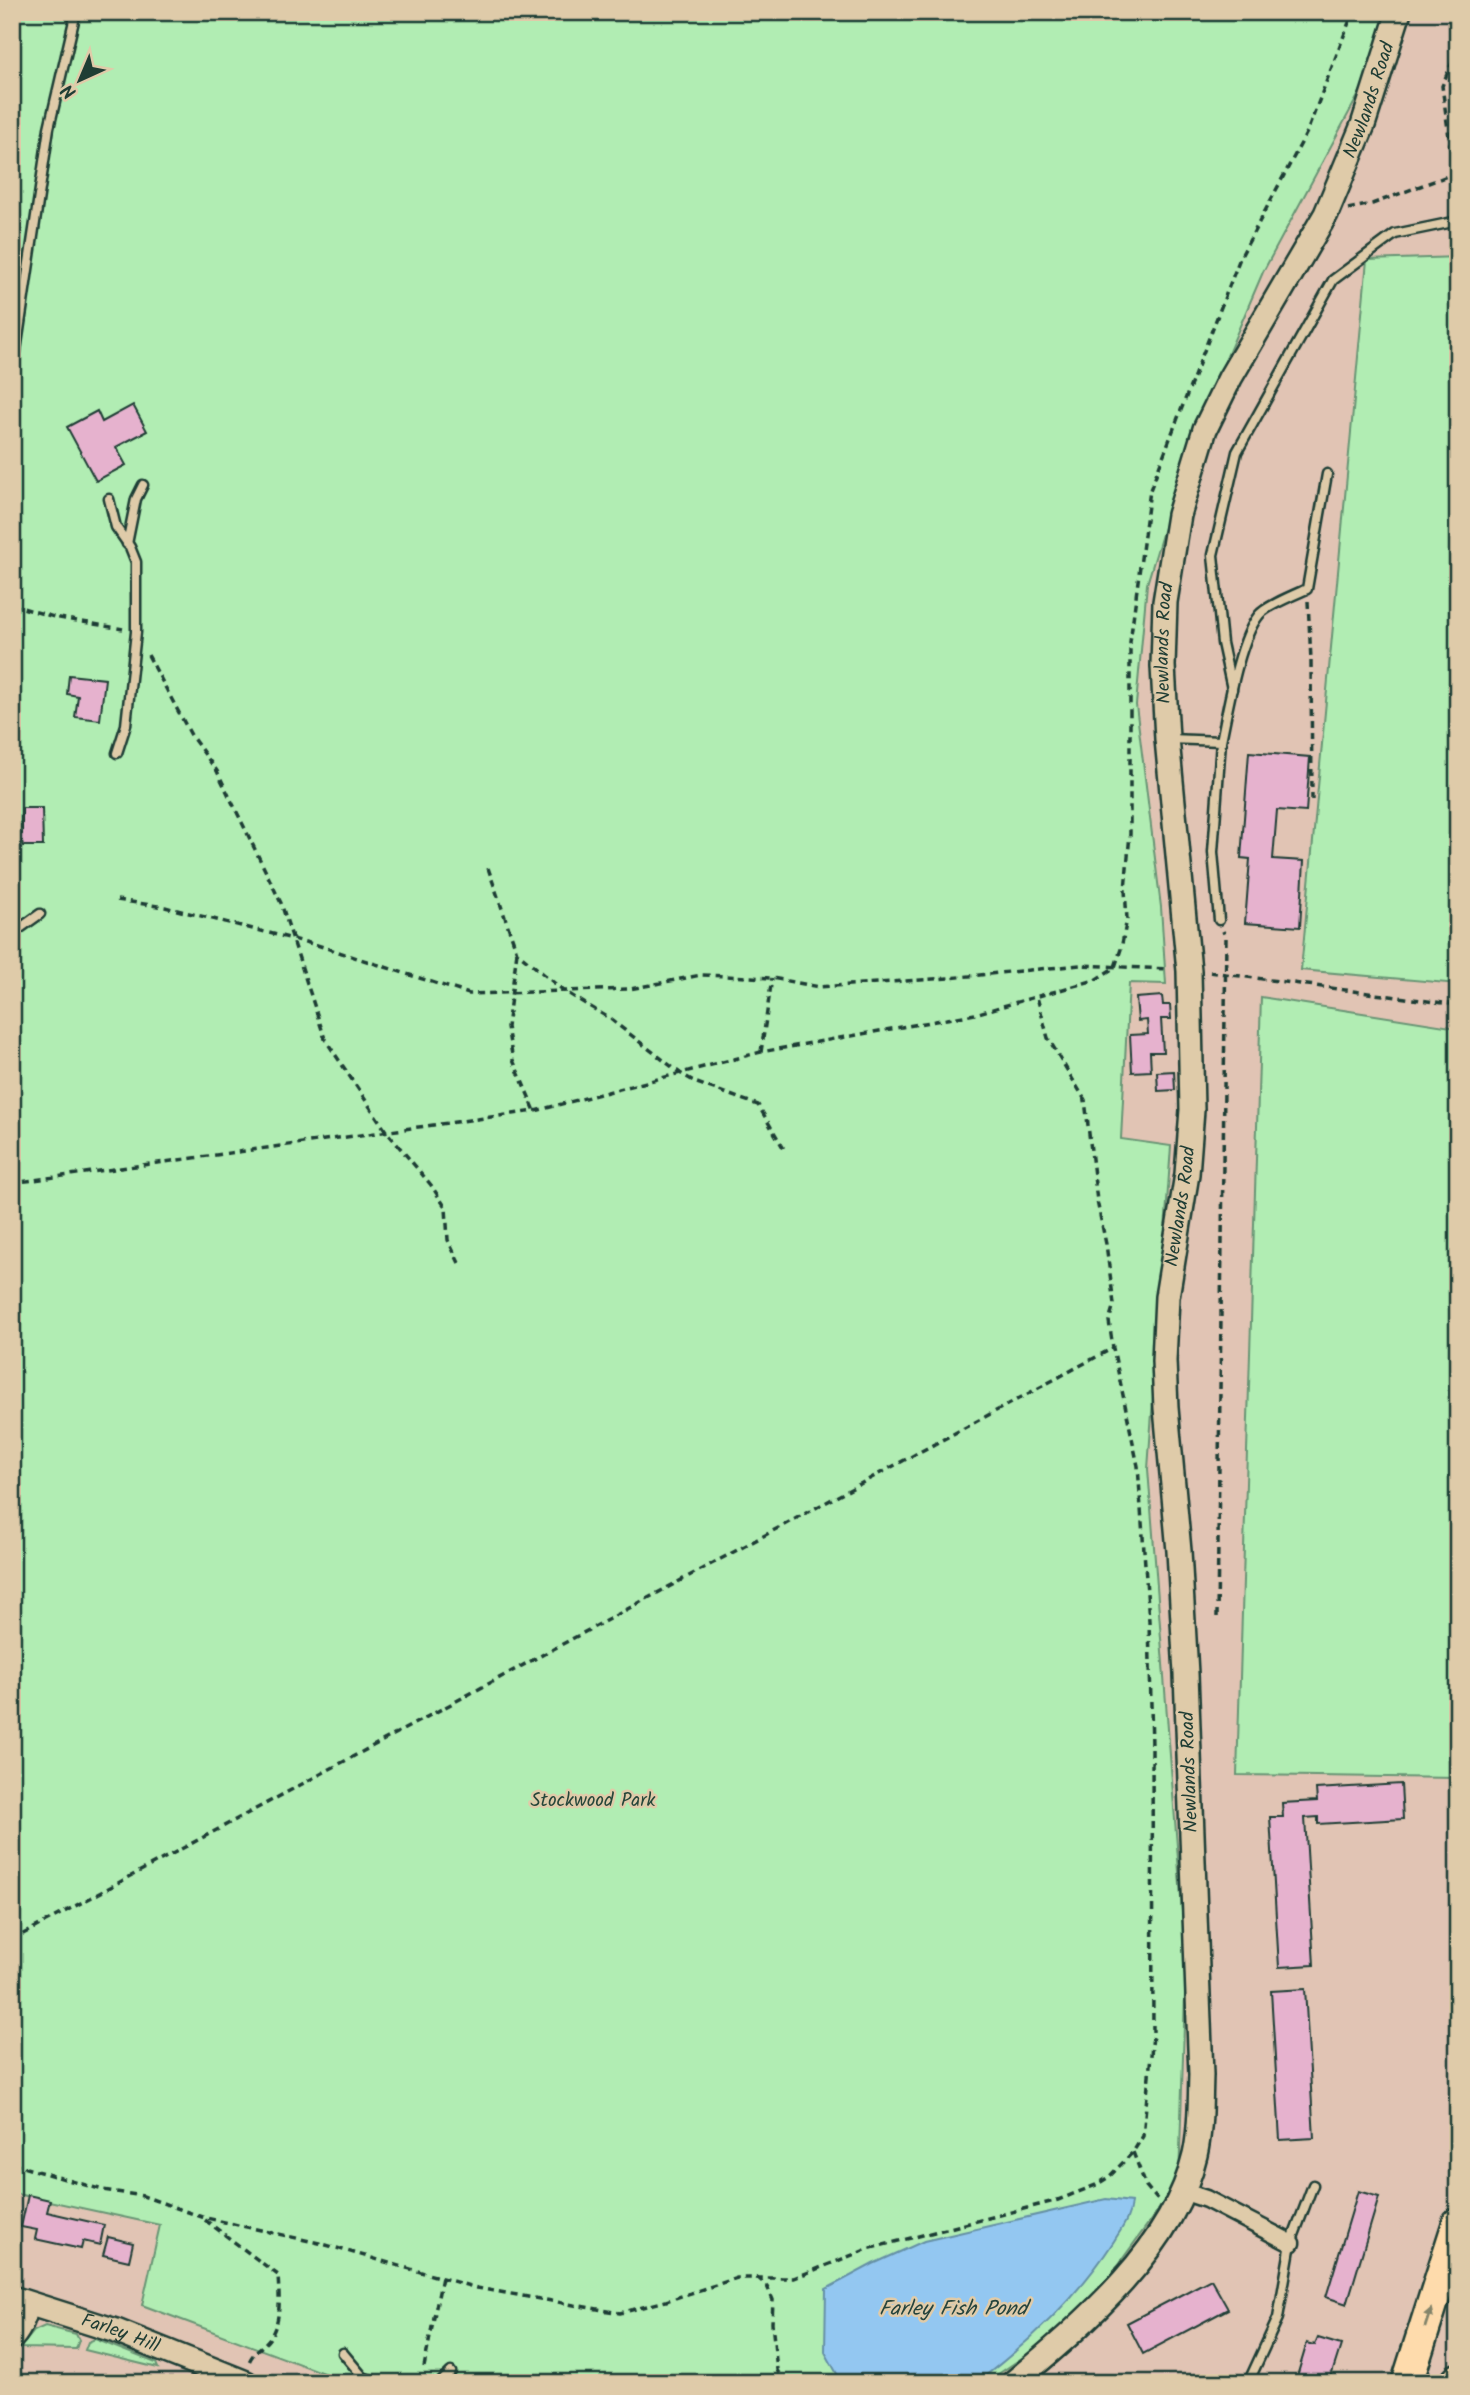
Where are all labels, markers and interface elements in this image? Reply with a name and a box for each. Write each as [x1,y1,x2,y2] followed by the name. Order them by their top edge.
[1336,38,1404,163] street label: Newlands Road
[46,46,116,116] north arrow
[55,76,84,106] text: N
[1148,580,1183,705] street label: Newlands Road
[1157,1145,1204,1269] street label: Newlands Road
[1173,1710,1207,1833] street label: Newlands Road
[531,1786,656,1816] park label: Stockwood Park
[879,2293,1031,2326] water label: Farley Fish Pond
[77,2306,164,2362] street label: Farley Hill
[1423,2307,1433,2328] one-way arrow

